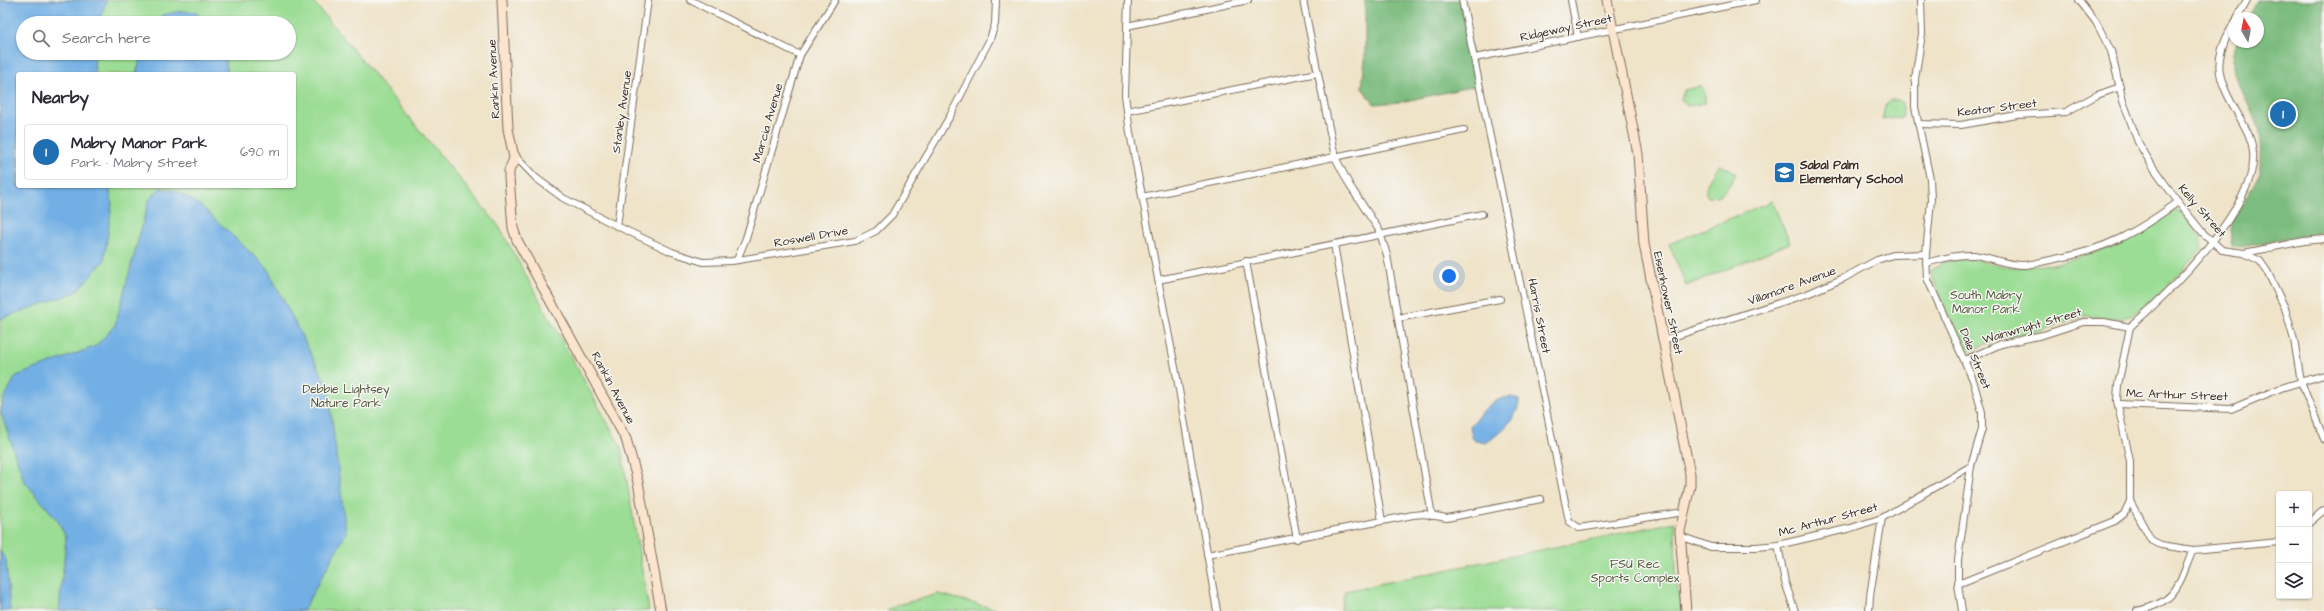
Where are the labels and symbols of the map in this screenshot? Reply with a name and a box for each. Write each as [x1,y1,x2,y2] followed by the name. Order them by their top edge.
[1519,10,1614,47] street label: Ridgeway Street
[2228,12,2264,48] north arrow
[483,38,505,119] street label: Rankin Avenue
[608,69,637,155] street label: Stanley Avenue
[749,81,788,165] street label: Marcia Avenue
[1956,95,2038,121] street label: Keator Street
[2270,99,2296,129] pin: 1
[1799,157,1903,189] place label: Sabal Palm Elementary School
[1772,159,1798,185] school or university icon: Sabal Palm Elementary School
[2173,181,2230,242] street label: Kelly Street
[773,222,850,252] street label: Roswell Drive
[1649,250,1687,356] street label: Eisenhower Street
[1746,262,1839,310] street label: Villamore Avenue
[1439,266,1459,286] your location
[1523,277,1555,355] street label: Harris Street
[1950,287,2022,318] park label: South Mabry Manor Park
[1981,304,2084,349] street label: Wainwright Street
[1955,326,1995,392] street label: Dale Street
[587,349,639,428] street label: Rankin Avenue
[302,381,390,412] park label: Debbie Lightsey Nature Park
[2126,385,2228,405] street label: Mc Arthur Street
[1777,499,1880,541] street label: Mc Arthur Street
[1591,556,1680,587] park label: FSU Rec Sports Complex

